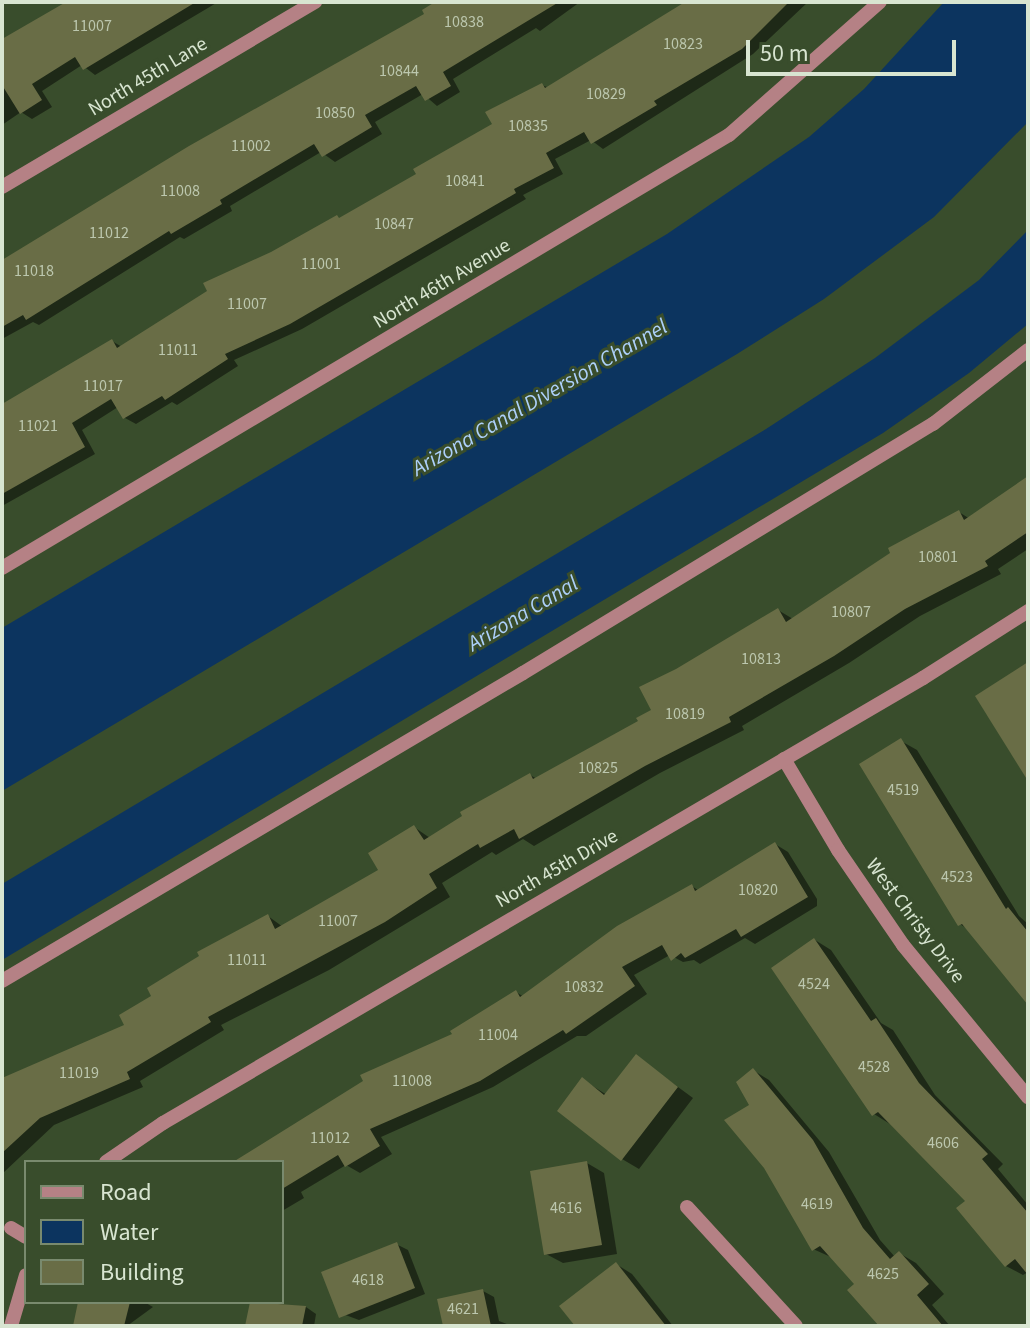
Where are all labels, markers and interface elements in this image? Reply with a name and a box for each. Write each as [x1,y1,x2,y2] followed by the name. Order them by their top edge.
[444,12,484,32] house number: 10838
[72,16,112,36] house number: 11007
[750,24,960,74] scale bar
[84,32,212,122] street label: North 45th Lane
[663,34,703,54] house number: 10823
[760,36,809,71] text: 50 m
[379,61,419,81] house number: 10844
[586,84,626,104] house number: 10829
[315,103,355,123] house number: 10850
[508,116,548,136] house number: 10835
[231,136,271,156] house number: 11002
[445,171,485,191] house number: 10841
[160,181,200,201] house number: 11008
[374,214,414,234] house number: 10847
[89,223,129,243] house number: 11012
[369,234,515,334] street label: North 46th Avenue
[301,254,341,274] house number: 11001
[14,261,54,281] house number: 11018
[227,294,267,314] house number: 11007
[408,314,672,482] water label: Arizona Canal Diversion Channel
[158,340,198,360] house number: 11011
[83,376,123,396] house number: 11017
[18,416,58,436] house number: 11021
[918,547,958,567] house number: 10801
[463,571,583,657] water label: Arizona Canal
[831,602,871,622] house number: 10807
[741,649,781,669] house number: 10813
[665,704,705,724] house number: 10819
[578,758,618,778] house number: 10825
[887,780,919,800] house number: 4519
[492,824,622,914] street label: North 45th Drive
[860,854,970,988] street label: West Christy Drive
[941,867,973,887] house number: 4523
[738,880,778,900] house number: 10820
[318,911,358,931] house number: 11007
[227,950,267,970] house number: 11011
[798,974,830,994] house number: 4524
[564,977,604,997] house number: 10832
[478,1025,518,1045] house number: 11004
[858,1057,890,1077] house number: 4528
[59,1063,99,1083] house number: 11019
[392,1071,432,1091] house number: 11008
[310,1128,350,1148] house number: 11012
[927,1133,959,1153] house number: 4606
[24,1160,284,1304] legend
[100,1175,152,1210] text: Road
[801,1194,833,1214] house number: 4619
[550,1198,582,1218] house number: 4616
[100,1215,158,1250] text: Water
[100,1255,184,1290] text: Building
[867,1264,899,1284] house number: 4625
[352,1270,384,1290] house number: 4618
[447,1299,479,1319] house number: 4621

